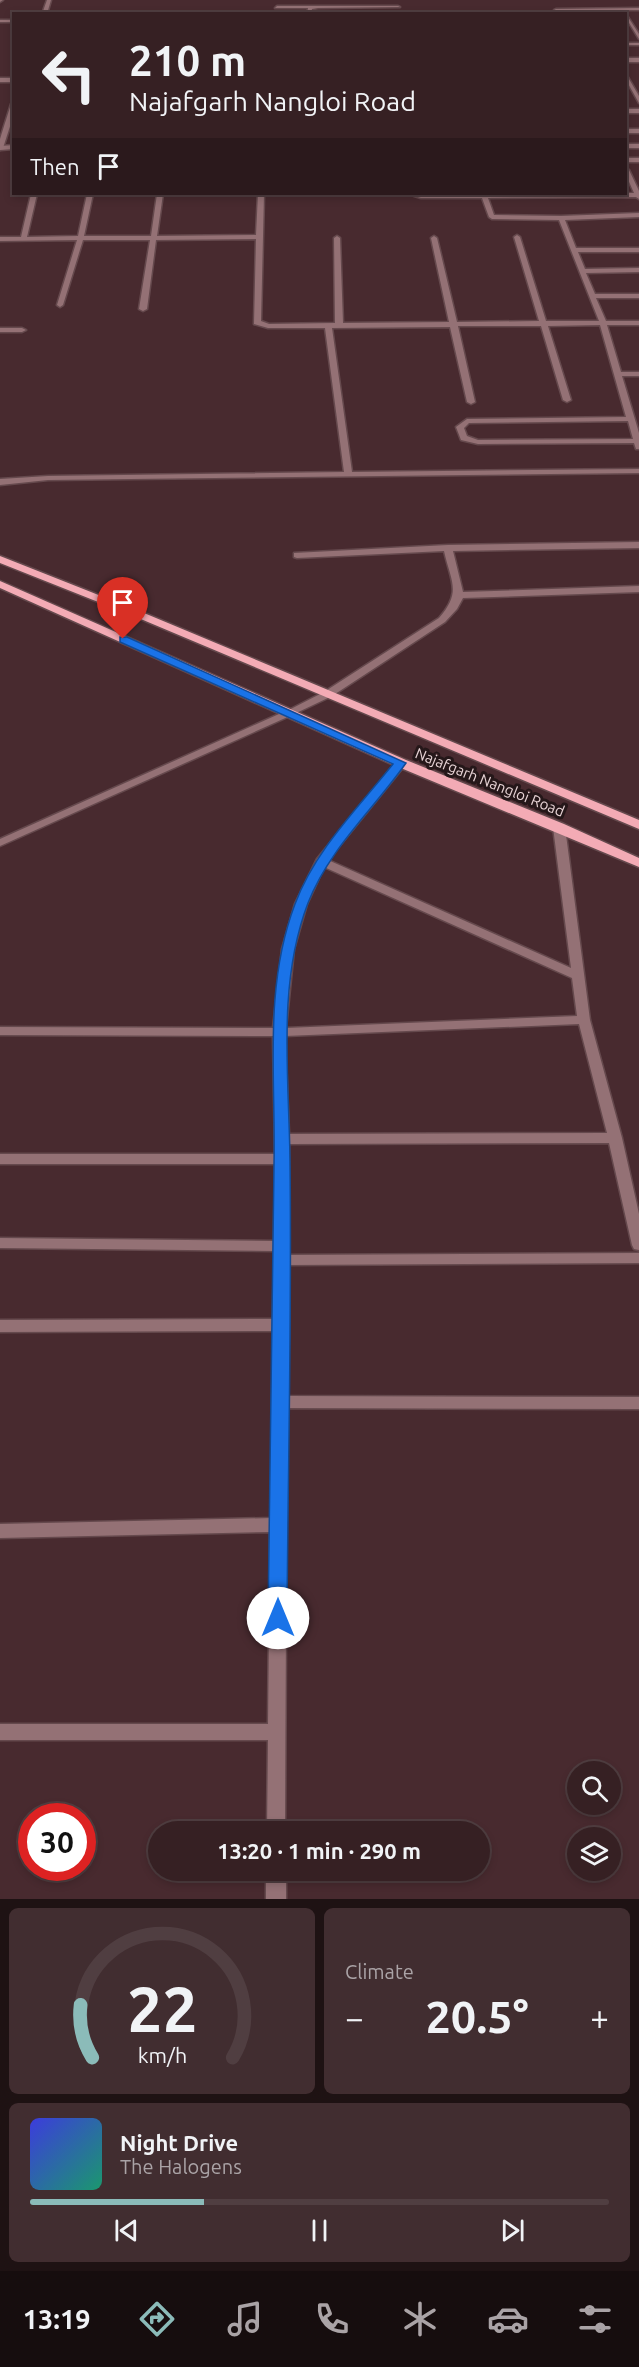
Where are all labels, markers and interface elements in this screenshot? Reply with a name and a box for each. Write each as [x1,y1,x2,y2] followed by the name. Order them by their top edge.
[30,36,108,114] icon: left
[129,37,246,84] text: 210 m
[129,86,416,116] text: Najafgarh Nangloi Road
[92,150,125,183] icon: arrive
[30,154,80,179] text: Then
[97,577,148,639] pin
[106,586,139,619] icon: arrive
[413,744,567,820] street label: Najafgarh Nangloi Road
[246,1586,310,1650] position arrow
[567,1761,621,1881] map controls
[567,1761,621,1815] button: search
[18,1803,96,1881] speed limit sign: 30
[567,1827,621,1881] button: layers
[217,1838,421,1863] text: 13:20 · 1 min · 290 m
[345,1960,414,1983] text: Climate
[127,1974,197,2044] text: 22
[425,1991,529,2042] text: 20.5°
[345,1999,364,2036] text: −
[590,1999,609,2036] text: +
[137,2043,187,2067] text: km/h
[120,2130,238,2155] text: Night Drive
[120,2155,242,2178] text: The Halogens
[110,2214,143,2247] icon: previous
[303,2214,336,2247] icon: pause
[496,2214,529,2247] icon: next
[136,2298,178,2340] icon: directions
[224,2298,266,2340] icon: music
[311,2298,353,2340] icon: phone
[399,2298,441,2340] icon: climate
[487,2298,529,2340] icon: car
[574,2298,616,2340] icon: filters
[23,2304,90,2334] text: 13:19

